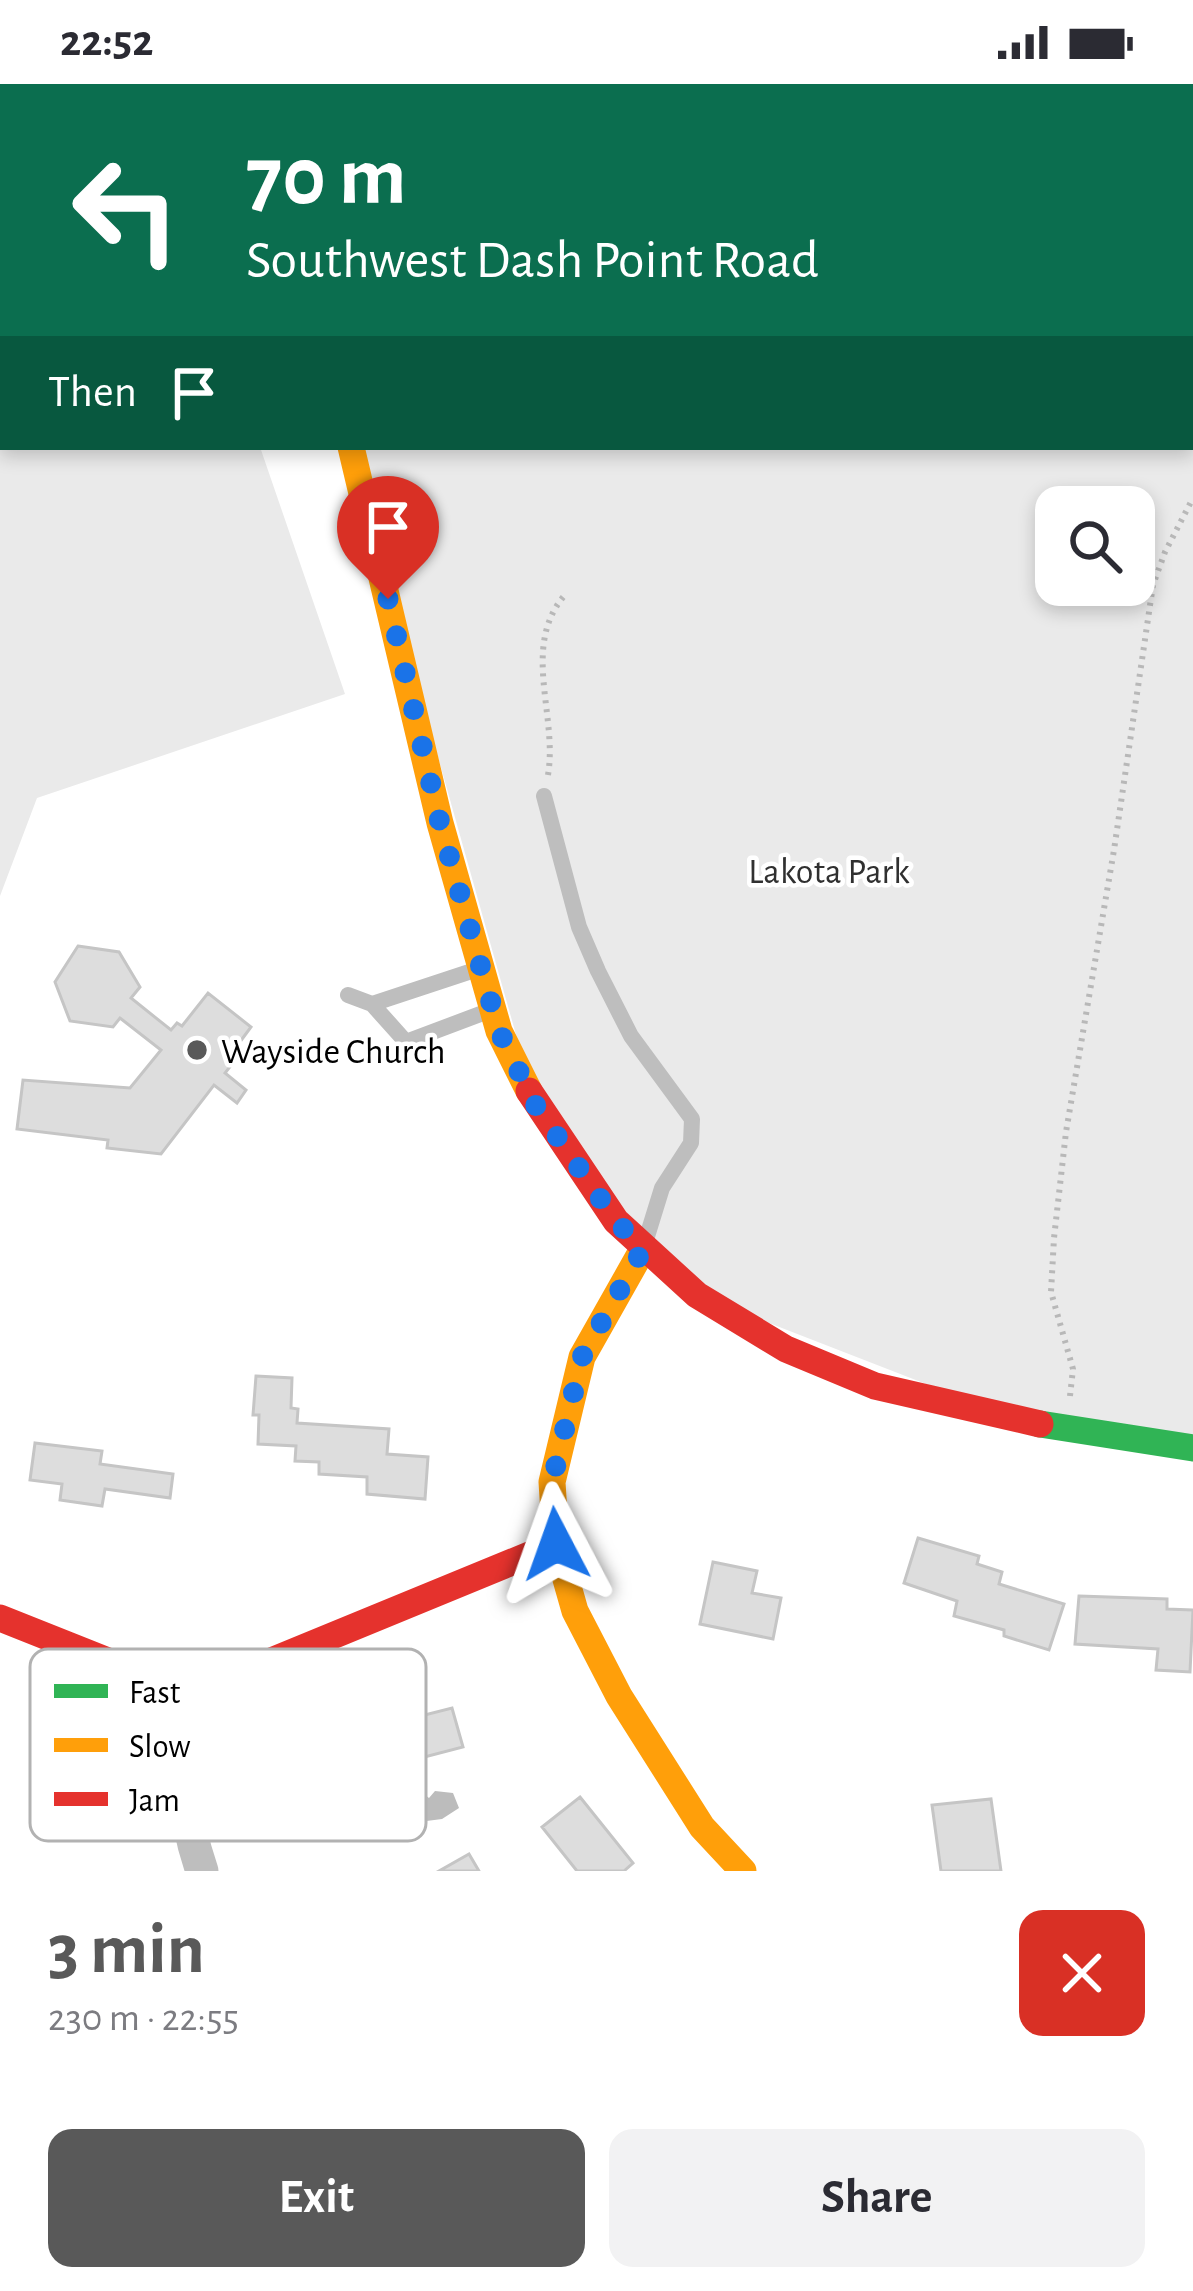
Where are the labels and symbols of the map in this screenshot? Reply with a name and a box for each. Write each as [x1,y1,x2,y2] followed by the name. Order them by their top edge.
[337,476,439,599] pin
[748,854,910,890] park label: Lakota Park
[221,1034,446,1070] place label: Wayside Church
[184,1037,210,1063] marker: Wayside Church
[493,1481,619,1607] position arrow
[30,1649,426,1841] legend
[129,1677,181,1710] text: Fast
[129,1731,190,1764] text: Slow
[129,1785,180,1818] text: Jam

